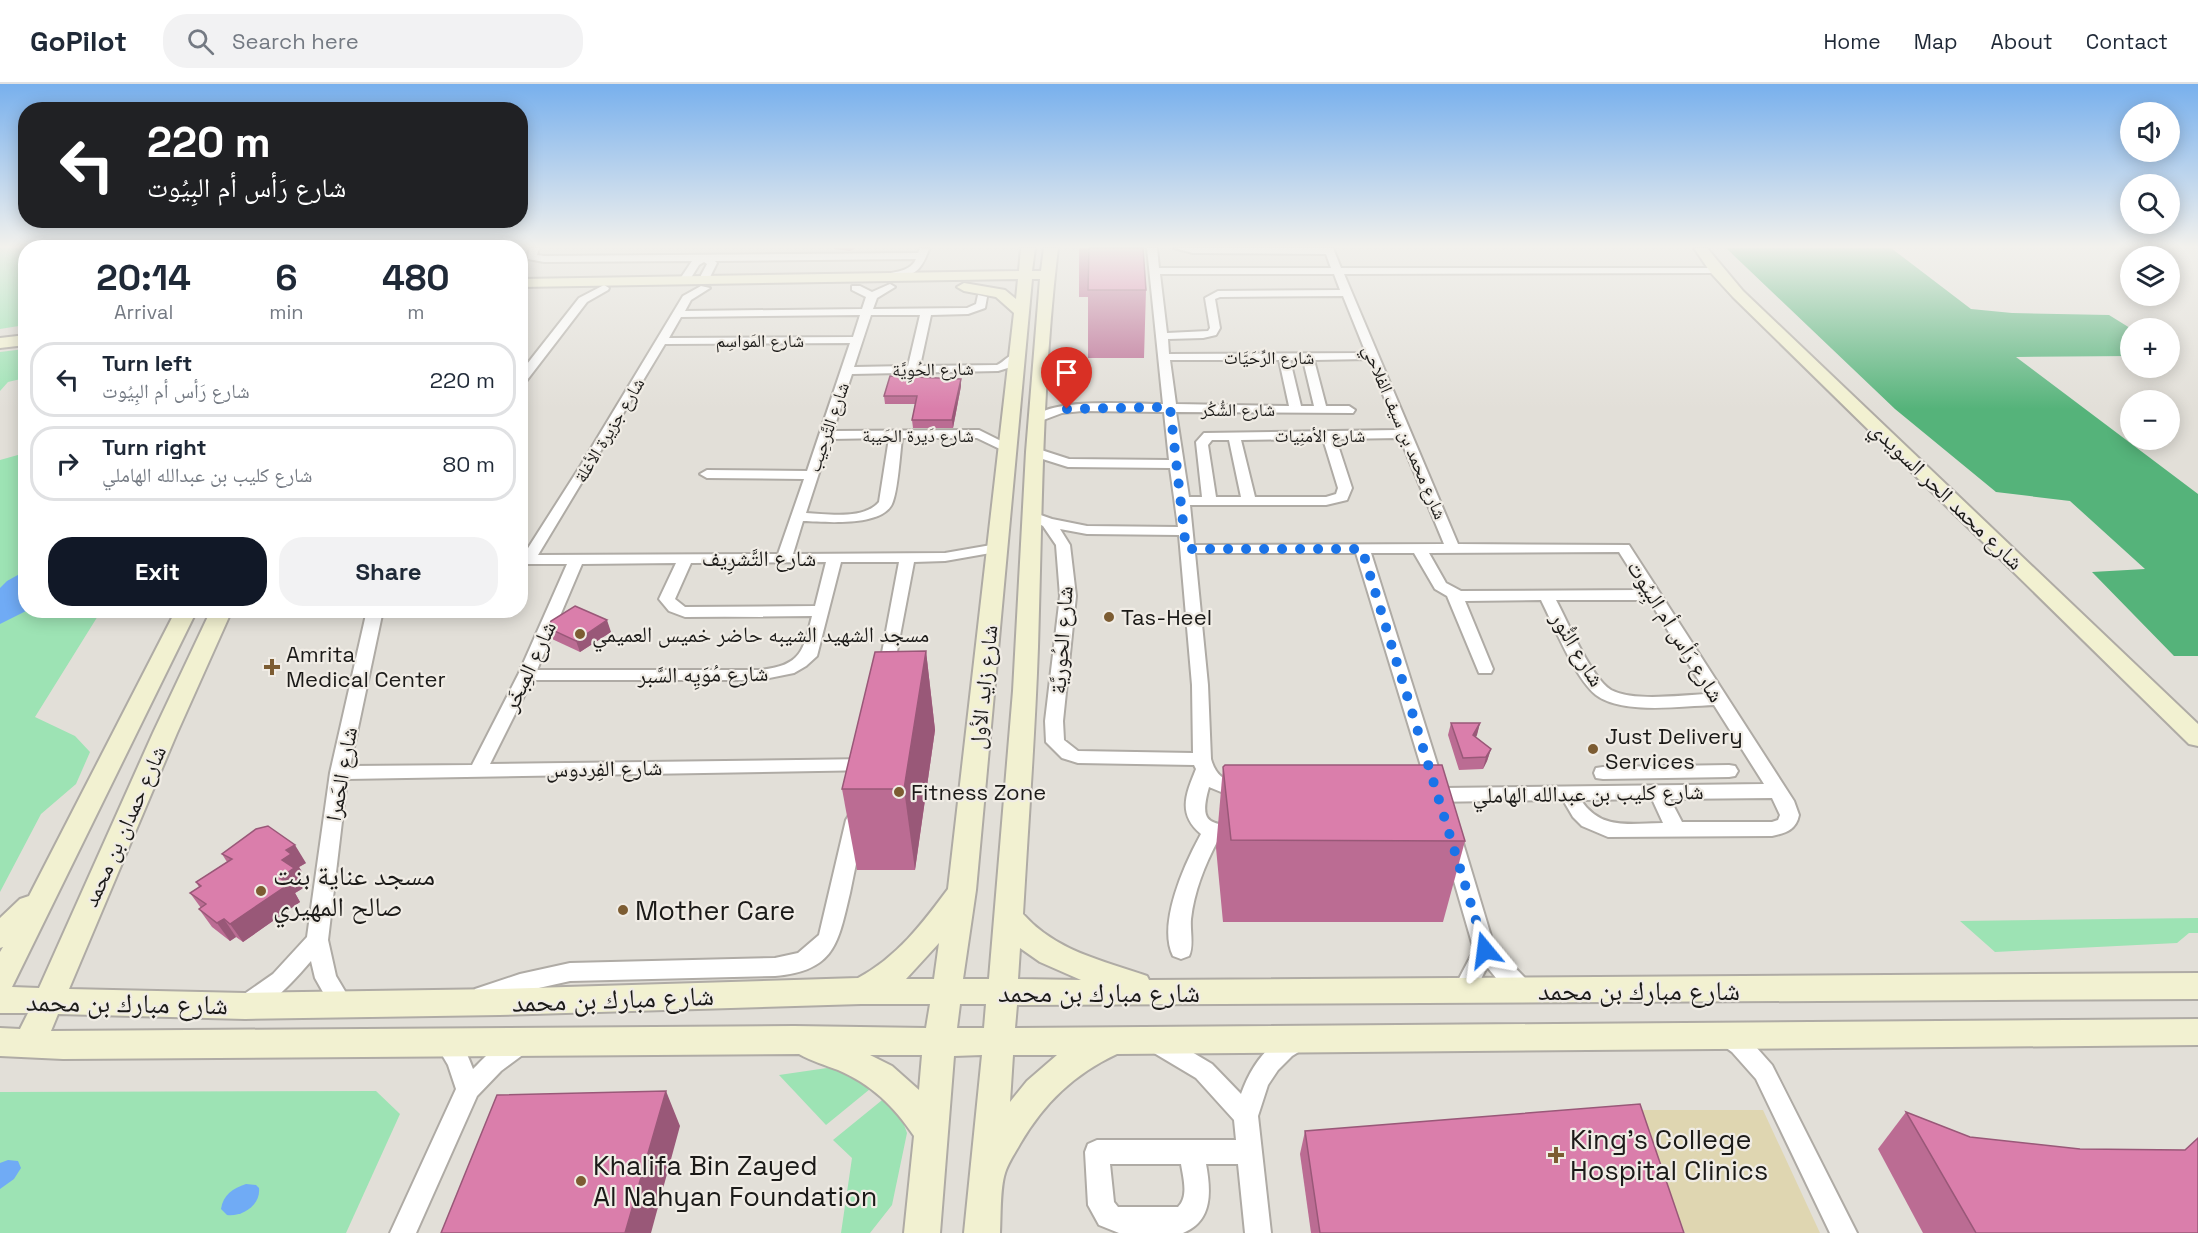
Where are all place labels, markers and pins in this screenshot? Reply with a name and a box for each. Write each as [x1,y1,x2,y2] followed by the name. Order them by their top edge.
[1041,347,1092,409] pin
[1121,603,1212,631] place label: Tas-Heel
[1102,610,1116,624] marker: Tas-Heel
[592,620,929,652] place label: مسجد الشهيد الشيبه حاضر خميس العميمي
[573,627,587,641] marker: مسجد الشهيد الشيبه حاضر خميس العميمي
[286,640,446,693] place label: Amrita Medical Center
[263,658,281,676] marker: Amrita Medical Center
[1605,722,1743,775] place label: Just Delivery Services
[1586,742,1600,756] marker: Just Delivery Services
[911,778,1046,806] place label: Fitness Zone
[892,785,906,799] marker: Fitness Zone
[273,858,435,927] place label: مسجد عناية بنت صالح المهيري
[254,884,268,898] marker: مسجد عناية بنت صالح المهيري
[635,893,795,928] place label: Mother Care
[616,903,630,917] marker: Mother Care
[1570,1122,1768,1188] place label: King's College Hospital Clinics
[1547,1146,1565,1164] marker: King's College Hospital Clinics
[593,1148,877,1214] place label: Khalifa Bin Zayed Al Nahyan Foundation
[574,1174,588,1188] marker: Khalifa Bin Zayed Al Nahyan Foundation

